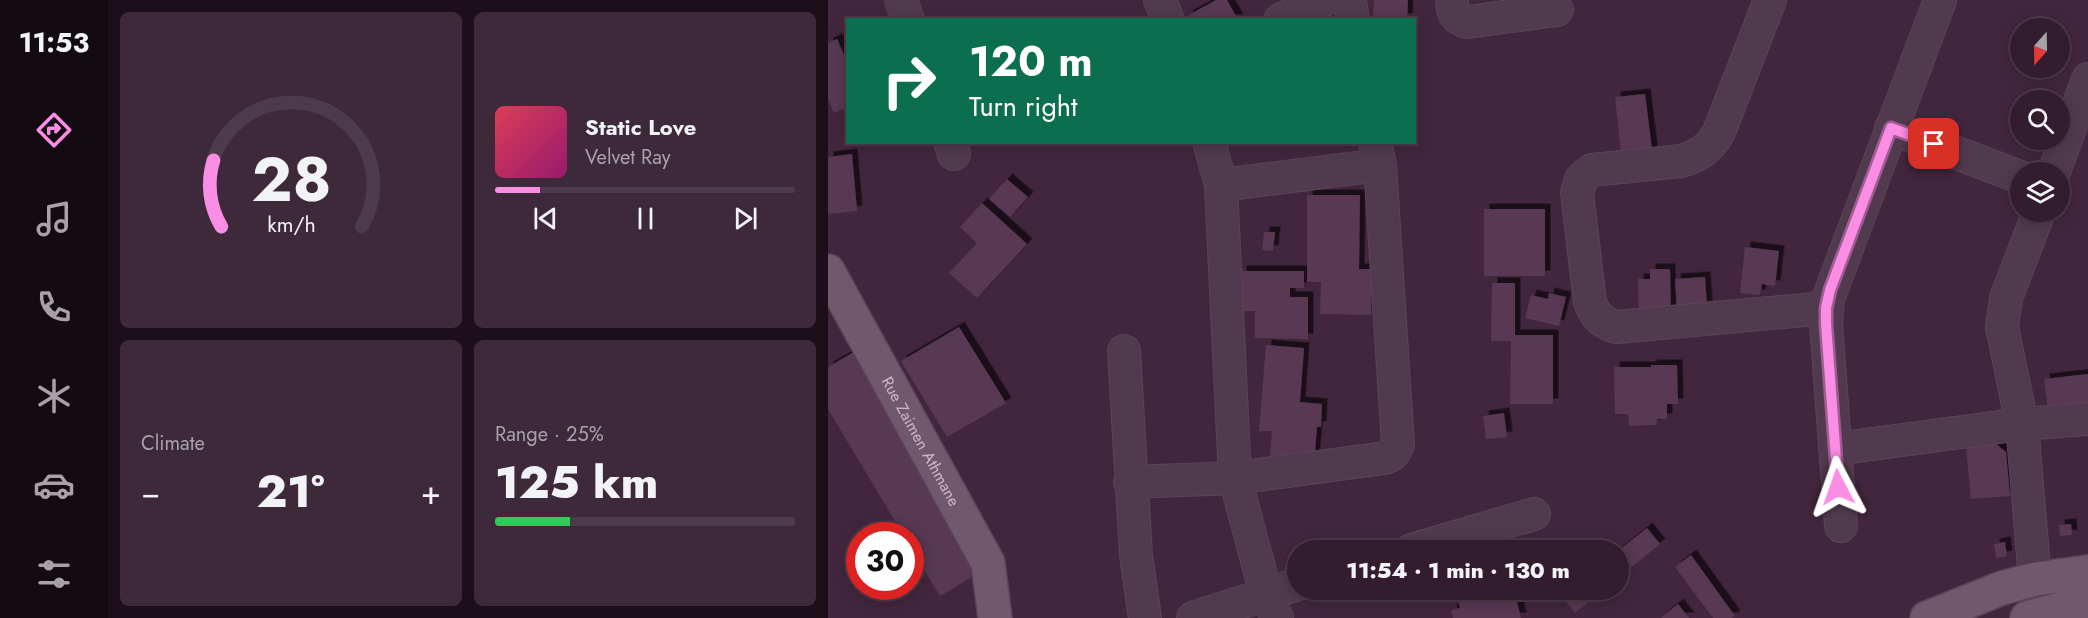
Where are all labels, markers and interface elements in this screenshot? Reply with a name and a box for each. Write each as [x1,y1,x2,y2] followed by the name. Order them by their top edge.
[2010,18,2070,78] north arrow
[2010,18,2070,222] map controls
[19,23,89,62] text: 11:53
[969,31,1093,92] text: 120 m
[870,42,948,120] icon: right
[969,87,1077,126] text: Turn right
[2010,90,2070,150] button: search
[33,109,75,151] icon: directions
[585,111,696,143] text: Static Love
[1908,118,1959,169] pin
[1917,127,1950,160] icon: arrive
[251,134,331,224] text: 28
[585,143,671,172] text: Velvet Ray
[2010,162,2070,222] button: layers
[33,198,75,240] icon: music
[529,202,562,235] icon: previous
[629,202,662,235] icon: pause
[729,202,762,235] icon: next
[267,210,315,241] text: km/h
[33,286,75,328] icon: phone
[876,372,966,510] street label: Rue Zaimen Athmane
[33,375,75,417] icon: climate
[495,420,604,449] text: Range · 25%
[141,429,205,458] text: Climate
[495,450,658,515] text: 125 km
[1806,455,1870,519] position arrow
[257,459,325,524] text: 21°
[33,464,75,506] icon: car
[141,469,160,516] text: −
[421,469,441,516] text: +
[846,522,924,600] speed limit sign: 30
[33,553,75,595] icon: filters
[1346,554,1570,586] text: 11:54 · 1 min · 130 m

